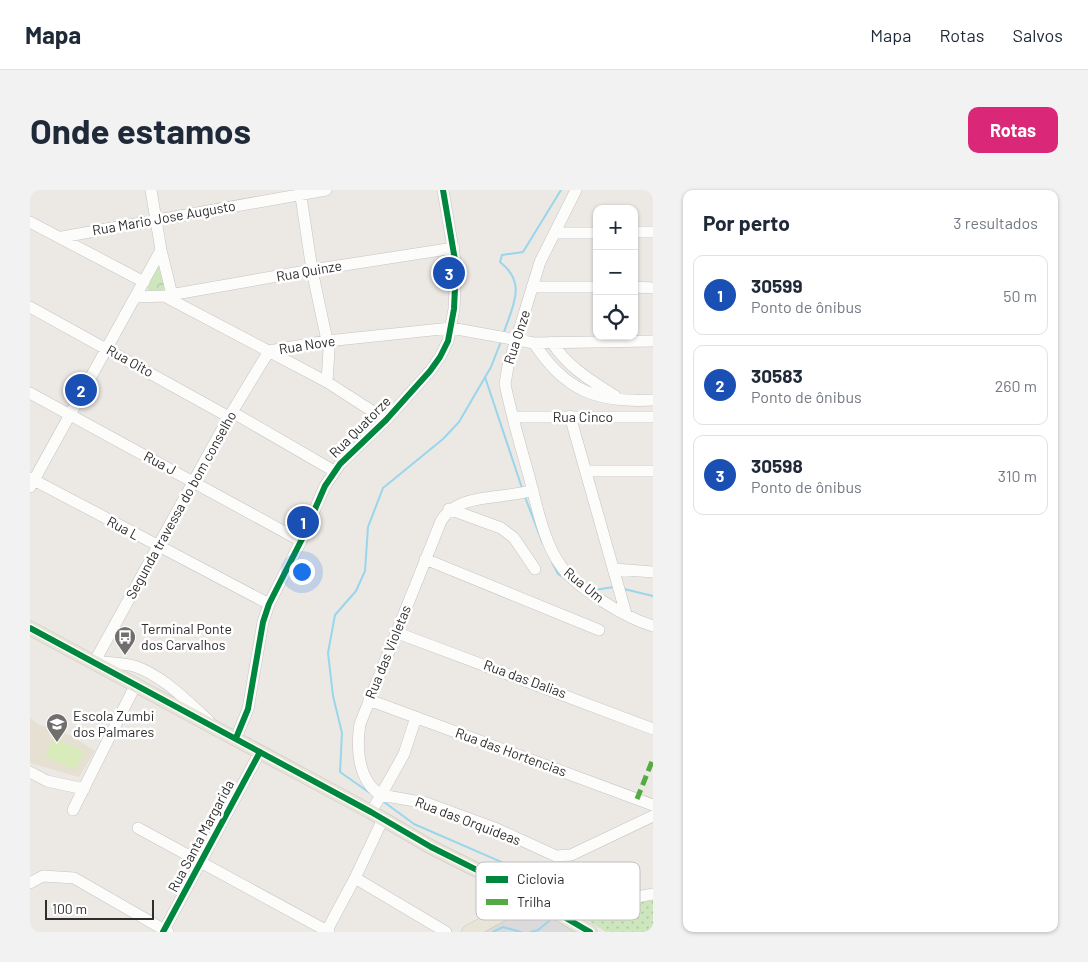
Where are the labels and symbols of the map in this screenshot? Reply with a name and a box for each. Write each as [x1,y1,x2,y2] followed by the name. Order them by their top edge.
[91,197,237,238] street label: Rua Mario Jose Augusto
[433,254,465,292] pin: 3
[275,256,343,285] street label: Rua Quinze
[500,308,533,366] street label: Rua Onze
[278,332,336,357] street label: Rua Nove
[104,341,157,380] street label: Rua Oito
[65,371,97,409] pin: 2
[325,392,394,461] street label: Rua Quatorze
[122,408,239,602] street label: Segunda travessa do bom conselho
[553,408,613,425] street label: Rua Cinco
[141,447,179,478] street label: Rua J
[287,503,319,541] pin: 1
[104,512,142,543] street label: Rua L
[289,559,315,585] your location
[561,563,608,606] street label: Rua Um
[361,602,414,701] street label: Rua das Violetas
[141,620,232,653] place label: Terminal Ponte dos Carvalhos
[113,625,137,656] bus stop icon: Terminal Ponte dos Carvalhos
[481,656,569,701] street label: Rua das Dalias
[73,707,155,740] place label: Escola Zumbi dos Palmares
[45,712,69,743] school or university icon: Escola Zumbi dos Palmares
[453,724,569,780] street label: Rua das Hortencias
[164,777,237,895] street label: Rua Santa Margarida
[413,793,524,849] street label: Rua das Orquideas
[476,862,640,920] legend
[517,870,564,887] text: Ciclovia
[517,893,551,910] text: Trilha
[45,897,154,920] scale bar

